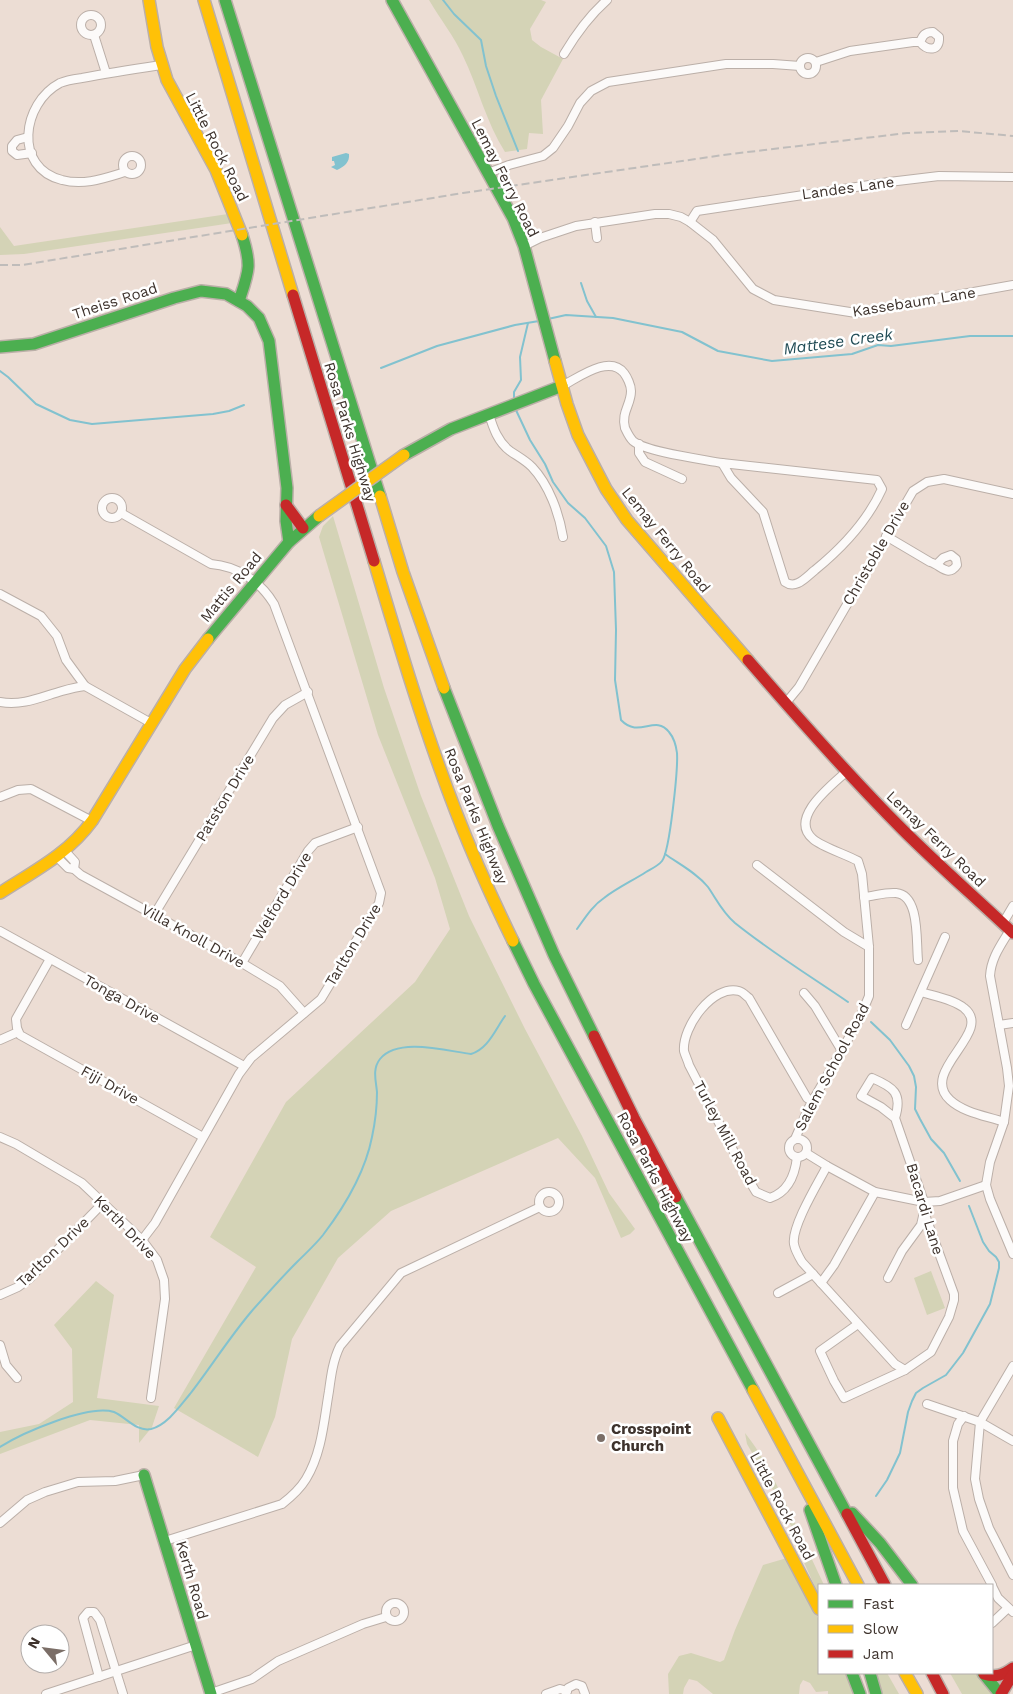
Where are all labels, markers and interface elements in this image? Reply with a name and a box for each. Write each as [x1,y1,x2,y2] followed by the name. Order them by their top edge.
[182,89,252,205] street label: Little Rock Road
[467,116,543,240] street label: Lemay Ferry Road
[801,173,895,203] street label: Landes Lane
[70,279,160,323] street label: Theiss Road
[851,283,977,321] street label: Kassebaum Lane
[782,324,895,359] water label: Mattese Creek
[320,360,380,504] street label: Rosa Parks Highway
[618,484,714,596] street label: Lemay Ferry Road
[839,497,913,609] street label: Christoble Drive
[196,548,266,626] street label: Mattis Road
[440,745,512,887] street label: Rosa Parks Highway
[192,751,258,845] street label: Patston Drive
[883,787,989,891] street label: Lemay Ferry Road
[249,849,315,943] street label: Welford Drive
[138,900,248,972] street label: Villa Knoll Drive
[321,900,385,990] street label: Tarlton Drive
[81,971,163,1027] street label: Tonga Drive
[791,1000,873,1134] street label: Salem School Road
[78,1062,142,1108] street label: Fiji Drive
[690,1078,760,1188] street label: Turley Mill Road
[613,1109,697,1246] street label: Rosa Parks Highway
[903,1161,947,1257] street label: Bacardi Lane
[90,1191,160,1263] street label: Kerth Drive
[13,1213,93,1291] street label: Tarlton Drive
[611,1420,692,1455] place label: Crosspoint Church
[595,1432,607,1444] marker: Crosspoint Church
[746,1449,818,1563] street label: Little Rock Road
[172,1539,212,1621] street label: Kerth Road
[818,1584,993,1674] legend
[863,1595,895,1613] text: Fast
[863,1620,899,1638] text: Slow
[20,1624,70,1674] north arrow
[24,1634,43,1651] text: N
[863,1645,894,1663] text: Jam

